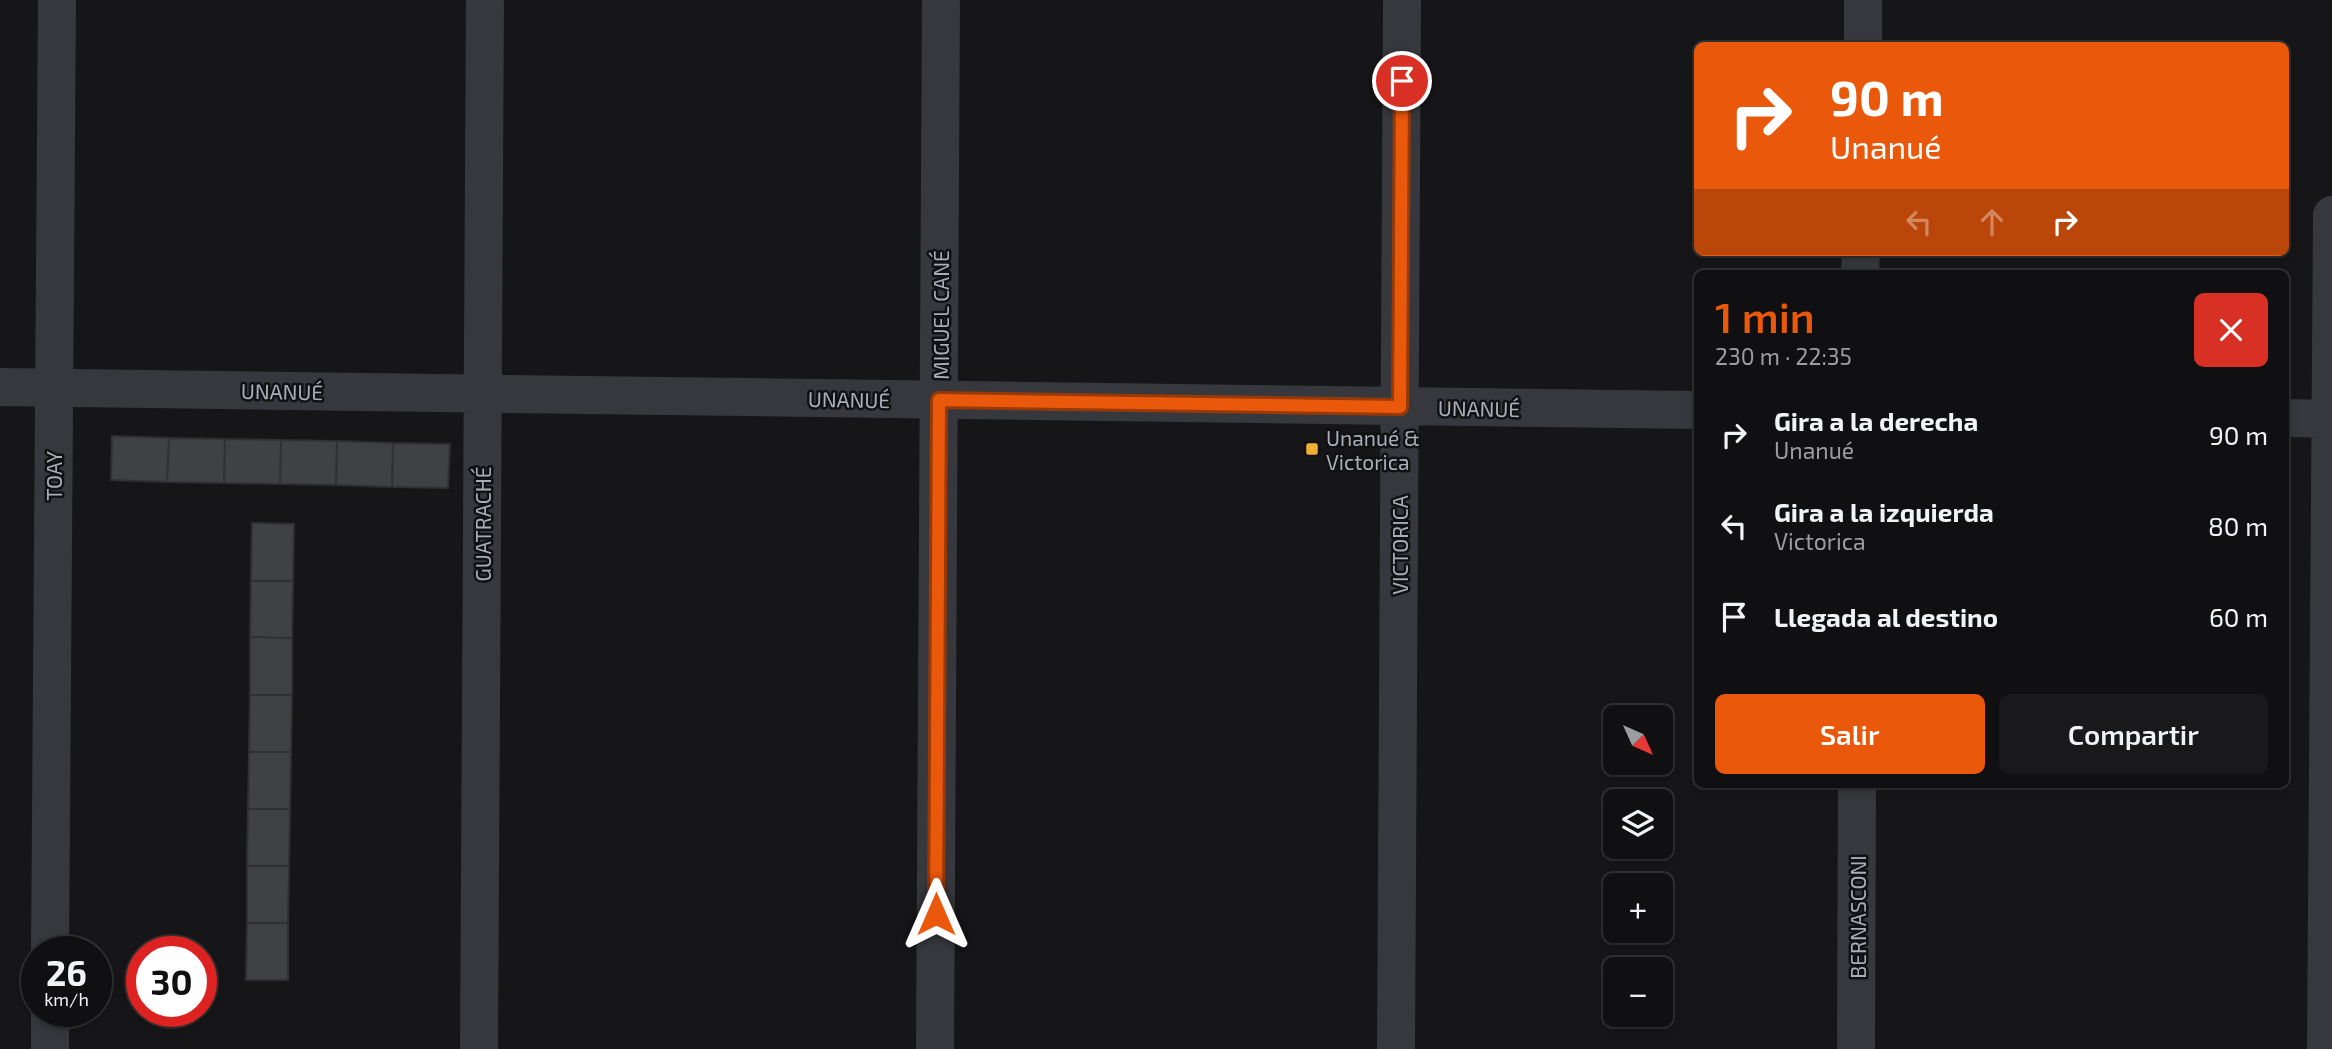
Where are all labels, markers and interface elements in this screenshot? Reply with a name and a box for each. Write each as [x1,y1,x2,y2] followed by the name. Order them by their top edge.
[1372,51,1432,111] pin
[1383,62,1421,100] icon: arrive
[1830,67,1944,126] text: 90 m
[1715,70,1806,161] icon: right
[1830,127,1942,165] text: Unanué
[1900,203,1938,241] icon: left
[1973,203,2011,241] icon: ahead
[2046,203,2084,241] icon: right
[928,250,953,380] street label: MIGUEL CANÉ
[1715,291,1815,341] text: 1 min
[2194,293,2268,367] button: close
[1715,342,1852,370] text: 230 m · 22:35
[241,378,323,404] street label: UNANUÉ
[808,386,890,412] street label: UNANUÉ
[1438,395,1520,421] street label: UNANUÉ
[1774,405,1978,436] text: Gira a la derecha
[1715,416,1753,454] icon: right
[2209,419,2268,450] text: 90 m
[1326,425,1420,474] place label: Unanué & Victorica
[1774,436,1854,464] text: Unanué
[1304,441,1320,457] marker: Unanué & Victorica
[41,451,66,501] street label: TOAY
[470,467,495,581] street label: GUATRACHÉ
[1387,495,1412,595] street label: VICTORICA
[1774,496,1994,527] text: Gira a la izquierda
[1715,507,1753,545] icon: left
[2208,510,2268,541] text: 80 m
[1774,527,1866,555] text: Victorica
[1715,598,1753,636] icon: arrive
[1774,601,1998,632] text: Llegada al destino
[2209,601,2268,632] text: 60 m
[1715,694,1985,774] button: Salir
[1999,694,2268,774] button: Compartir
[1603,705,1673,775] north arrow
[1603,705,1673,1027] map controls
[1603,789,1673,859] button: layers
[1845,855,1870,979] street label: BERNASCONI
[1603,873,1673,943] button: +
[899,877,973,951] position arrow
[126,936,217,1027] speed limit sign: 30
[46,951,87,993] text: 26
[1603,957,1673,1027] button: −
[44,988,89,1010] text: km/h

